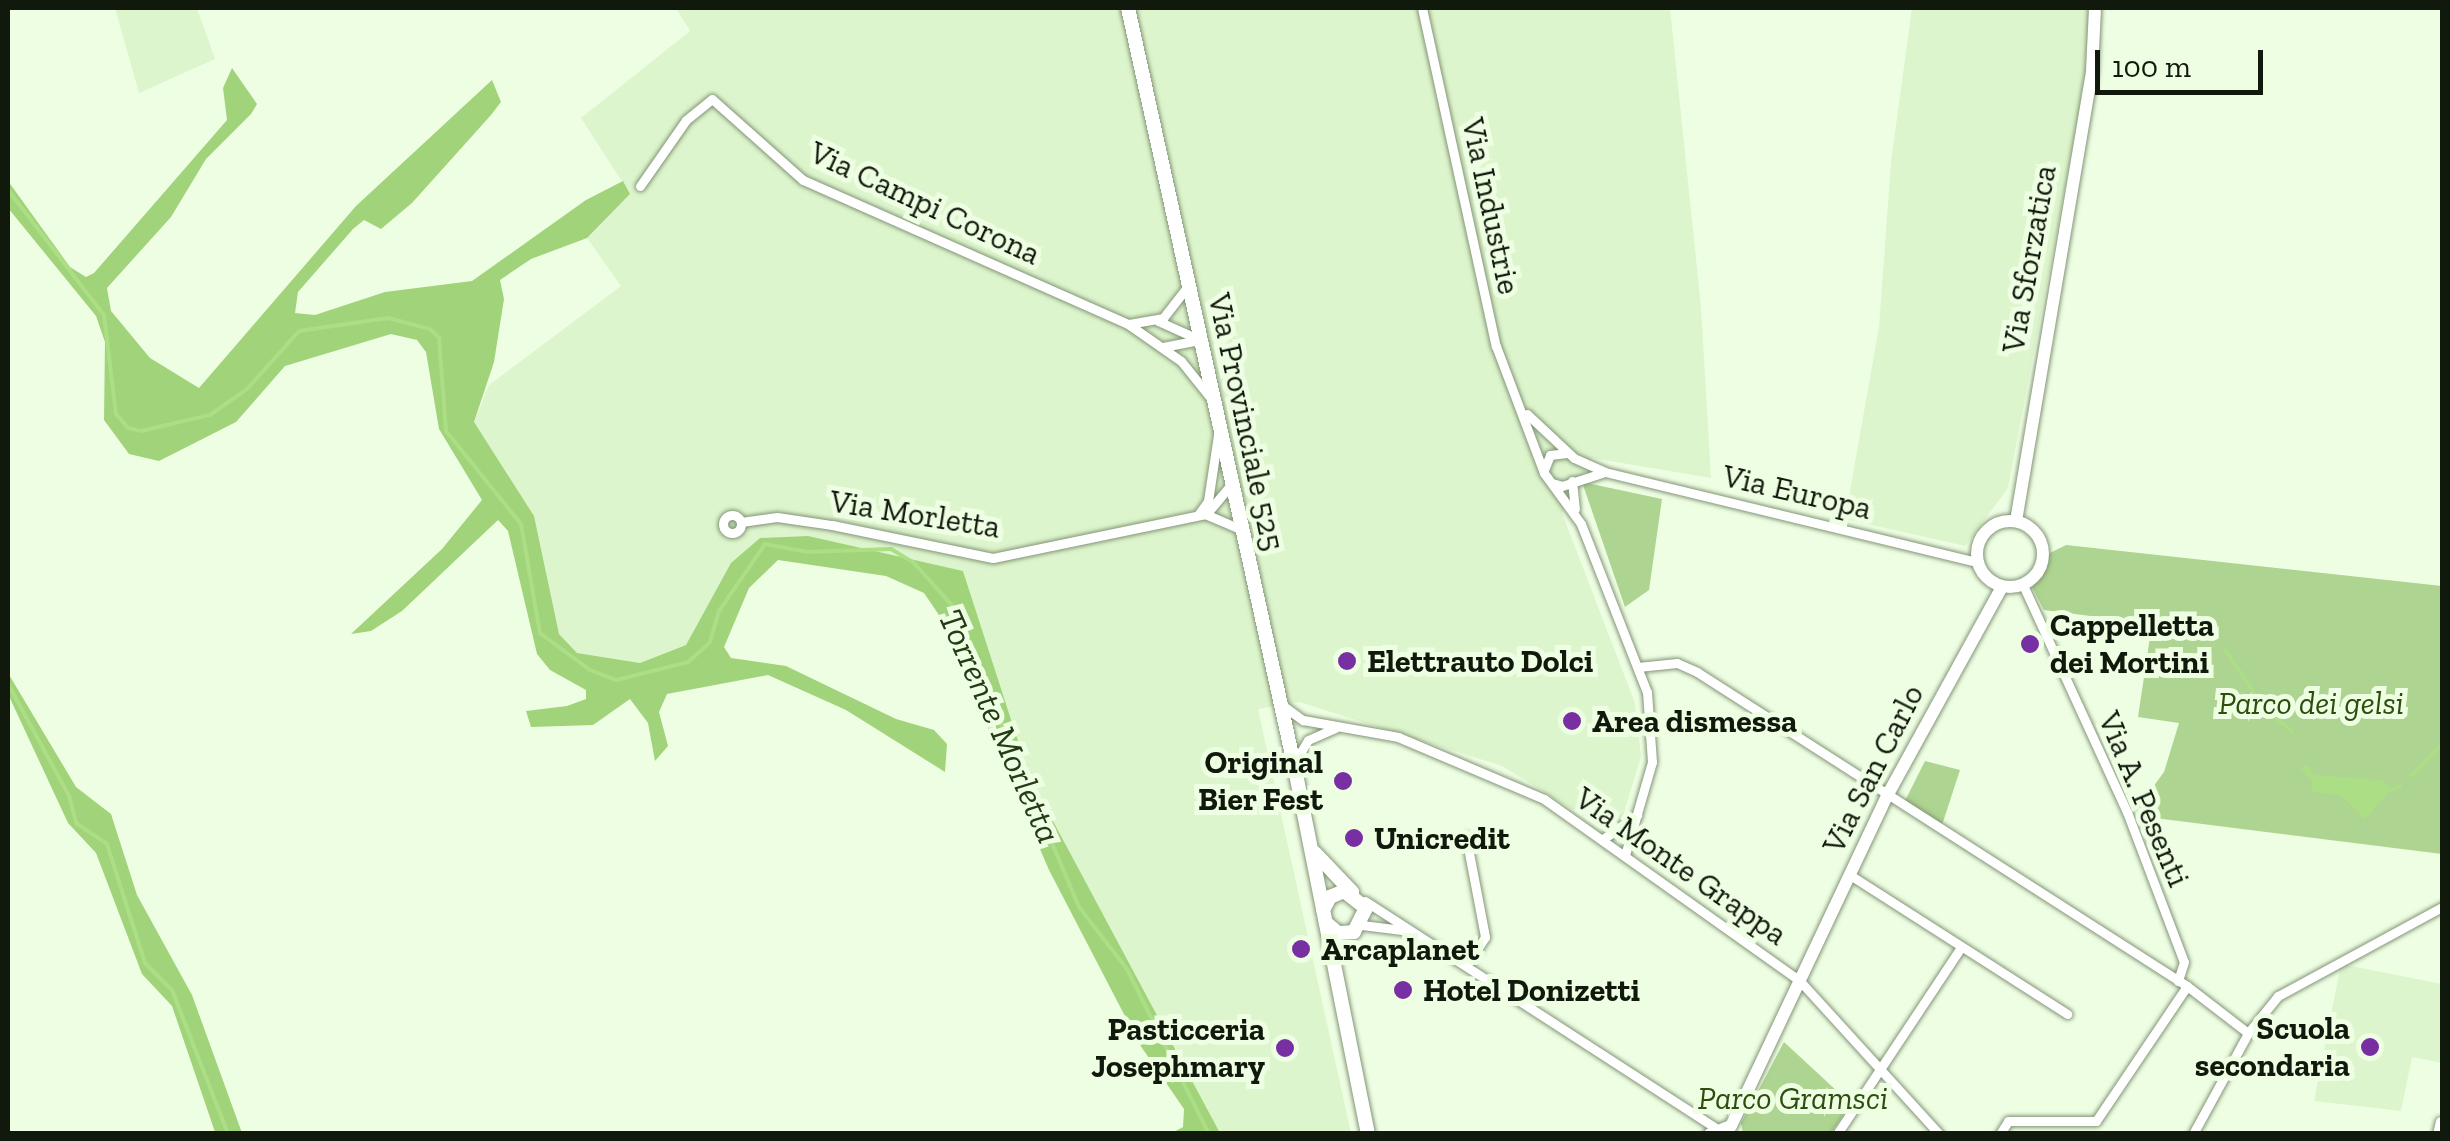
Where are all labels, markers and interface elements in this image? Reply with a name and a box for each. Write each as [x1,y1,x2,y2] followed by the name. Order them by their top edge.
[2100,30,2268,92] scale bar
[2112,49,2191,85] text: 100 m
[1454,114,1528,298] street label: Via Industrie
[804,133,1046,273] street label: Via Campi Corona
[1994,162,2064,356] street label: Via Sforzatica
[1200,290,1292,554] street label: Via Provinciale 525
[1719,456,1875,528] street label: Via Europa
[827,482,1003,546] street label: Via Morletta
[930,603,1070,849] water label: Torrente Morletta
[2050,607,2214,682] place label: Cappelletta dei Mortini
[2019,633,2041,655] marker: Cappelletta dei Mortini
[1367,642,1593,680] place label: Elettrauto Dolci
[1336,650,1358,672] marker: Elettrauto Dolci
[1814,678,1932,860] street label: Via San Carlo
[2218,684,2404,722] park label: Parco dei gelsi
[1592,702,1797,740] place label: Area dismessa
[2090,705,2198,893] street label: Via A. Pesenti
[1561,710,1583,732] marker: Area dismessa
[1197,744,1323,819] place label: Original Bier Fest
[1332,770,1354,792] marker: Original Bier Fest
[1568,779,1794,953] street label: Via Monte Grappa
[1374,819,1510,857] place label: Unicredit
[1343,827,1365,849] marker: Unicredit
[1321,930,1479,968] place label: Arcaplanet
[1290,938,1312,960] marker: Arcaplanet
[1423,971,1640,1009] place label: Hotel Donizetti
[1392,979,1414,1001] marker: Hotel Donizetti
[2195,1010,2350,1085] place label: Scuola secondaria
[1091,1011,1265,1086] place label: Pasticceria Josephmary
[2359,1036,2381,1058] marker: Scuola secondaria
[1274,1037,1296,1059] marker: Pasticceria Josephmary
[1698,1079,1888,1117] park label: Parco Gramsci

